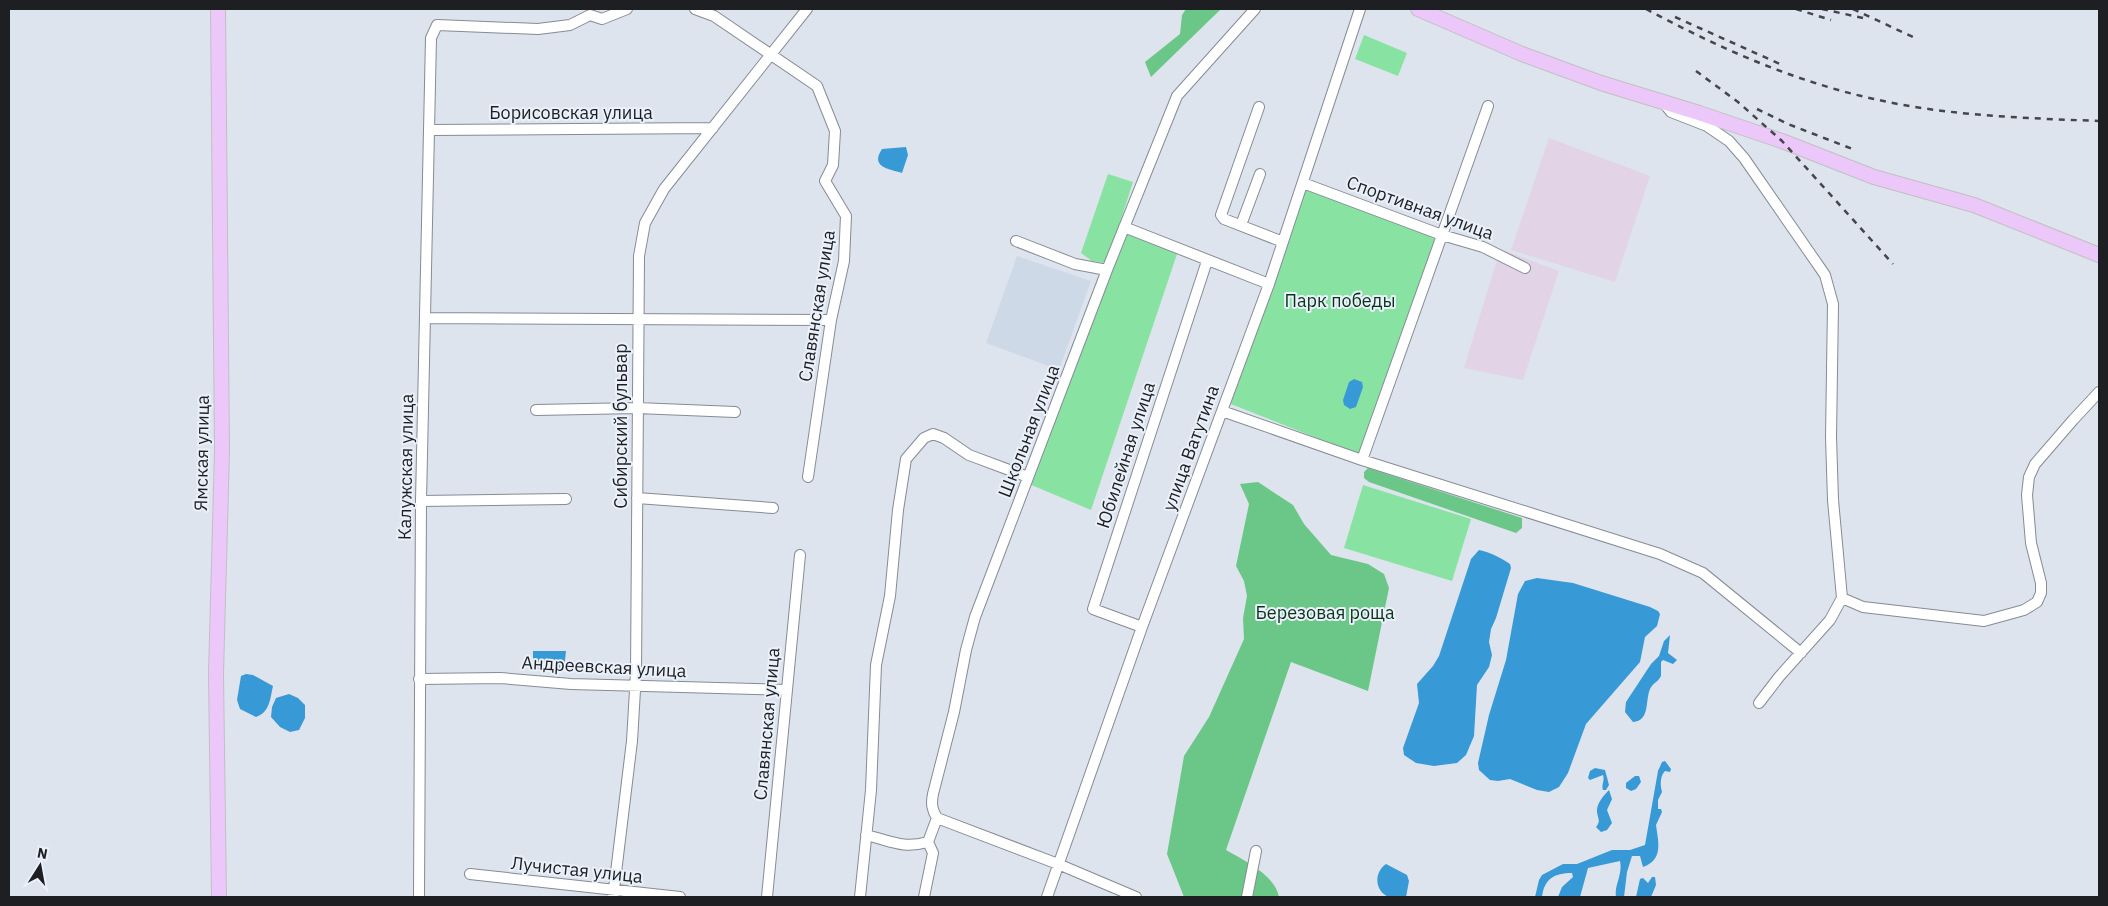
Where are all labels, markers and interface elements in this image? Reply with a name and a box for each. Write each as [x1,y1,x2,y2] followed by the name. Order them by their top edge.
[489,101,653,124] street label: Борисовская улица
[1343,170,1497,245] street label: Спортивная улица
[793,228,840,383] street label: Славянская улица
[1285,289,1395,312] park label: Парк победы
[609,343,632,509] street label: Сибирский бульвар
[993,361,1065,500] street label: Школьная улица
[1091,378,1160,531] street label: Юбилейная улица
[1157,381,1224,514] street label: улица Ватутина
[393,393,418,540] street label: Калужская улица
[189,394,214,511] street label: Ямская улица
[1255,601,1395,624] park label: Березовая роща
[748,646,785,801] street label: Славянская улица
[521,651,688,682] street label: Андреевская улица
[15,841,65,891] north arrow
[36,843,49,863] text: N
[510,851,644,888] street label: Лучистая улица

